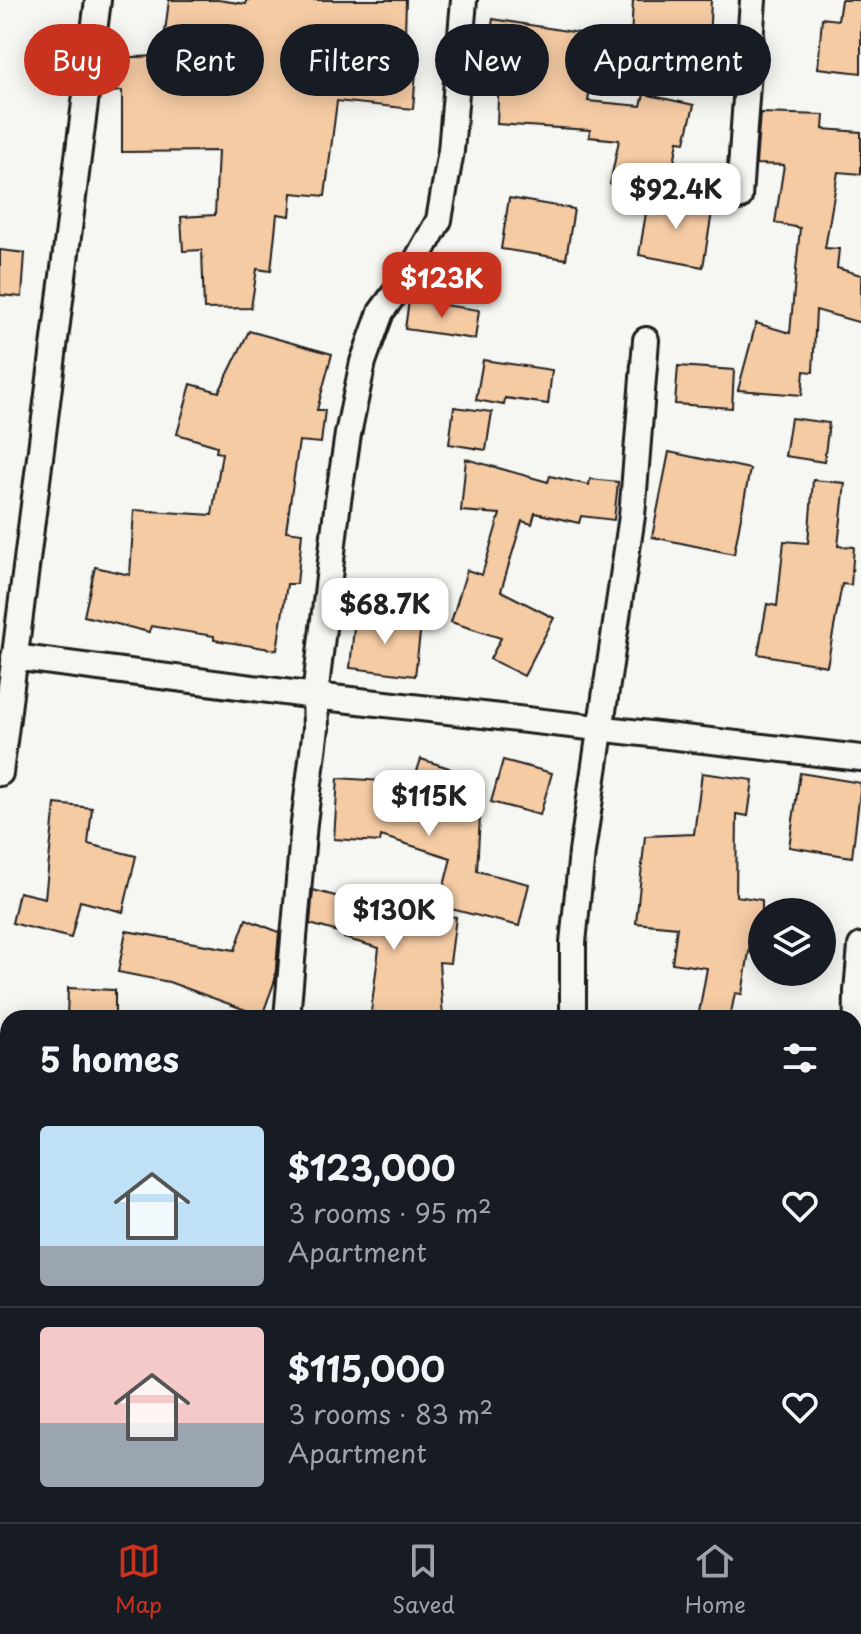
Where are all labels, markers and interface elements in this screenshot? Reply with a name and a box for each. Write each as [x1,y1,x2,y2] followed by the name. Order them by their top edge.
[24,24,130,96] chip: Buy
[146,24,264,96] chip: Rent
[280,24,419,96] chip: Filters
[435,24,549,96] chip: New
[565,24,771,96] chip: Apartment
[611,163,741,231] pin: $92.4K
[630,169,722,208] text: $92.4K
[386,252,498,320] pin: $123K
[400,258,484,297] text: $123K
[320,578,450,646] pin: $68.7K
[340,584,430,623] text: $68.7K
[373,770,485,838] pin: $115K
[391,776,467,815] text: $115K
[338,884,450,952] pin: $130K
[352,890,436,929] text: $130K
[748,898,836,986] map controls
[748,898,836,986] button: layers
[40,1032,179,1084] text: 5 homes
[778,1036,822,1080] icon: filters
[288,1141,455,1193] text: $123,000
[104,1158,200,1254] icon: home
[778,1184,822,1228] icon: heart
[288,1193,492,1232] text: 3 rooms · 95 m²
[288,1232,427,1271] text: Apartment
[288,1342,445,1394] text: $115,000
[104,1359,200,1455] icon: home
[778,1385,822,1429] icon: heart
[288,1394,493,1433] text: 3 rooms · 83 m²
[288,1433,427,1472] text: Apartment
[115,1539,162,1620] tab: Map
[392,1539,455,1620] tab: Saved
[685,1539,746,1620] tab: Home

